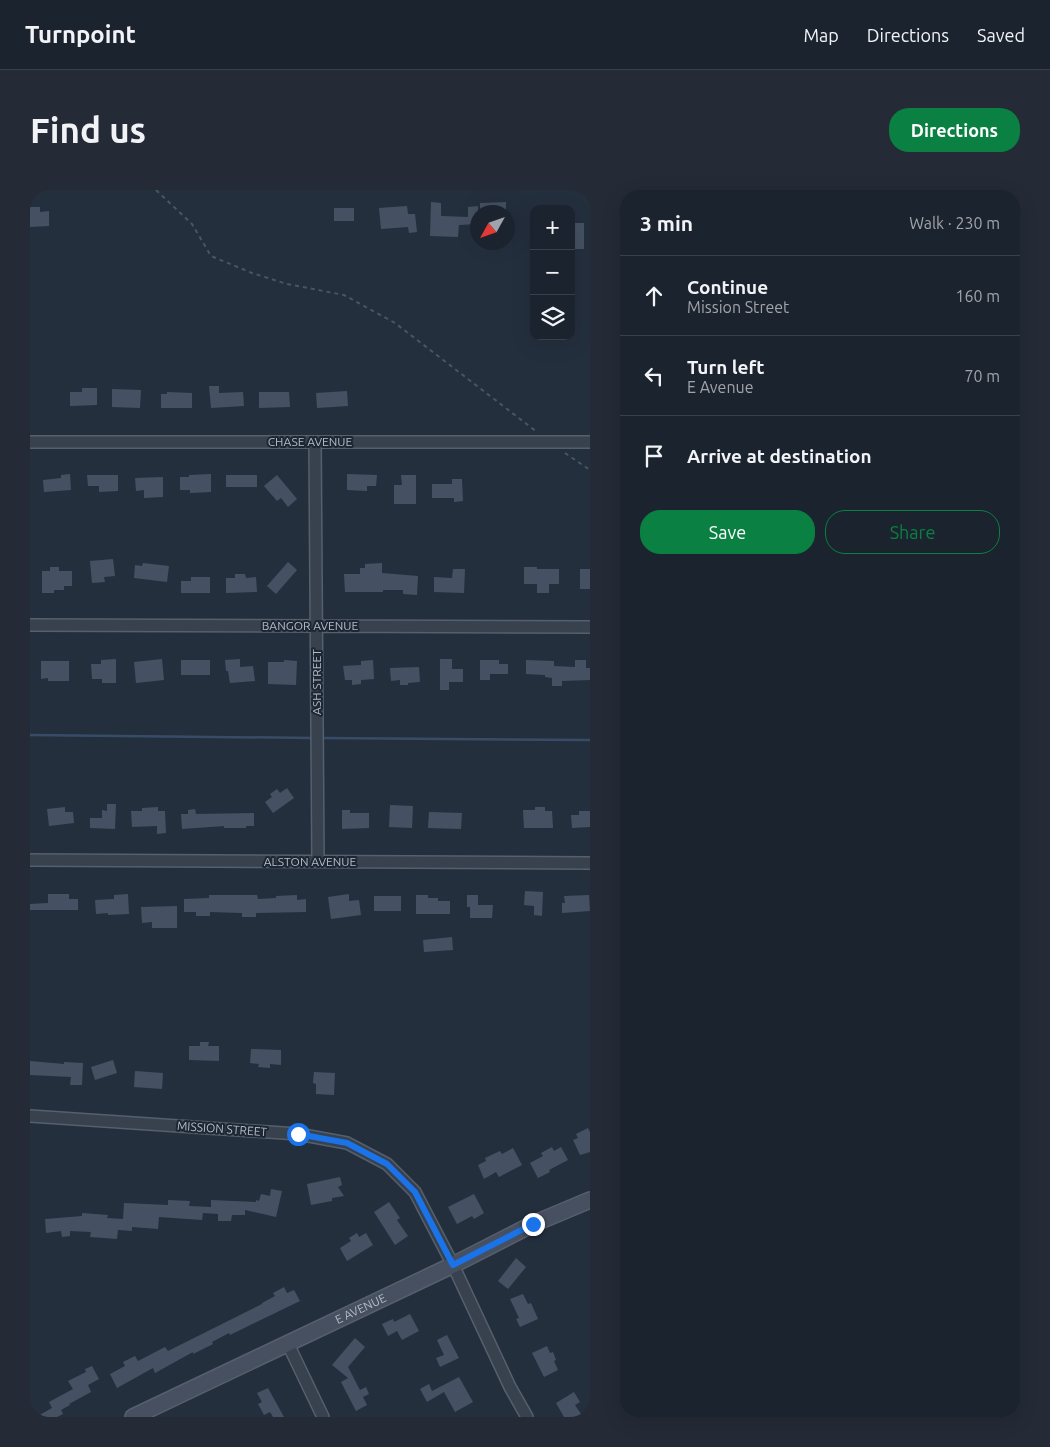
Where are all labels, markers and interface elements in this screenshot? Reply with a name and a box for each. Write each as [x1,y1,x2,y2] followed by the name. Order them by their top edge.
[25,21,136,48] text: Turnpoint
[803,25,839,45] text: Map
[867,25,949,45] text: Directions
[977,25,1025,45] text: Saved
[889,108,1020,152] button: Directions
[30,110,146,150] text: Find us
[470,205,515,250] north arrow
[530,205,575,340] map controls
[530,205,575,250] button: +
[640,211,693,235] text: 3 min
[909,214,1000,232] text: Walk · 230 m
[530,250,575,295] button: −
[687,276,768,298] text: Continue
[640,282,668,310] icon: ahead
[955,287,1000,305] text: 160 m
[530,295,575,340] button: layers
[687,298,789,316] text: Mission Street
[687,356,765,378] text: Turn left
[640,362,668,390] icon: left
[964,367,1000,385] text: 70 m
[687,378,754,396] text: E Avenue
[268,435,353,448] street label: CHASE AVENUE
[640,442,668,470] icon: arrive
[687,445,872,467] text: Arrive at destination
[640,510,815,554] button: Save
[825,510,1000,554] button: Share
[262,619,359,632] street label: BANGOR AVENUE
[310,649,323,715] street label: ASH STREET
[264,855,356,868] street label: ALSTON AVENUE
[177,1119,268,1138] street label: MISSION STREET
[287,1123,310,1146] route start
[522,1213,545,1236] route end
[333,1291,388,1326] street label: E AVENUE

